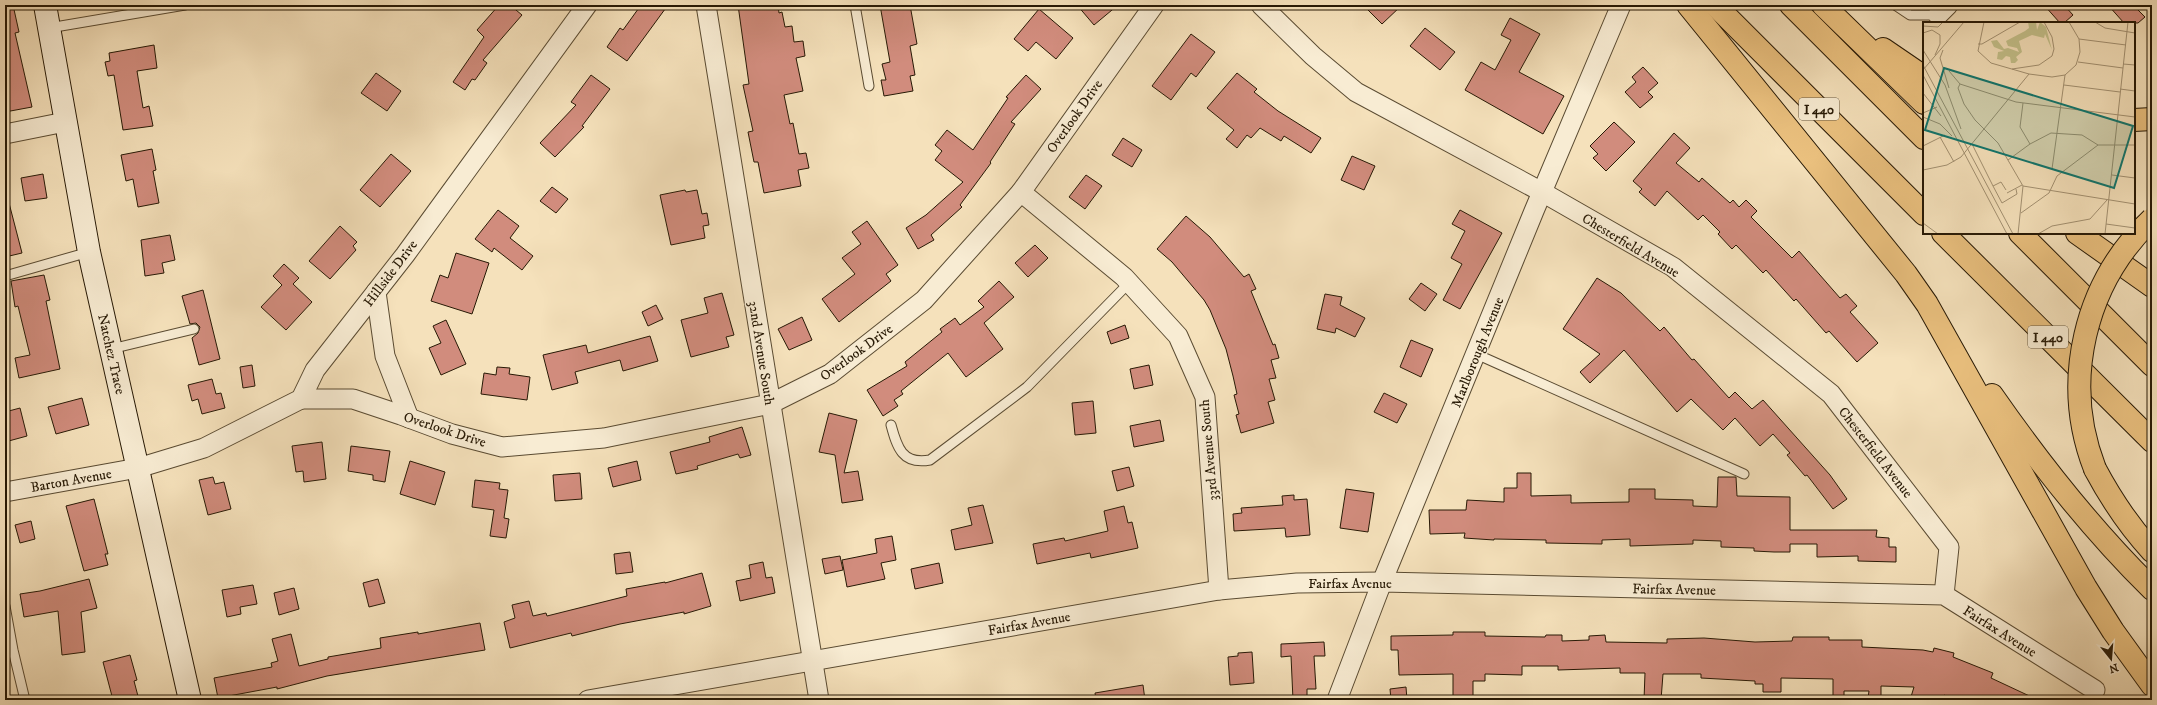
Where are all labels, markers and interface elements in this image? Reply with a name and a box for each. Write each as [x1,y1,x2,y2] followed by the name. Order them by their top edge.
[1923,22,2135,234] inset map
[1043,76,1107,157] street label: Overlook Drive
[1799,98,1839,120] road number: I 440
[1578,210,1683,282] street label: Chesterfield Avenue
[360,236,422,311] street label: Hillside Drive
[1448,294,1508,410] street label: Marlborough Avenue
[744,300,778,407] street label: 32nd Avenue South
[93,312,129,396] street label: Natchez Trace
[817,320,897,385] street label: Overlook Drive
[2028,326,2068,348] road number: I 440
[1196,398,1222,501] street label: 33rd Avenue South
[1834,403,1917,502] street label: Chesterfield Avenue
[401,408,488,452] street label: Overlook Drive
[29,465,113,497] street label: Barton Avenue
[1308,575,1392,593] street label: Fairfax Avenue
[1632,580,1716,600] street label: Fairfax Avenue
[1959,602,2040,662] street label: Fairfax Avenue
[986,608,1072,640] street label: Fairfax Avenue
[2091,639,2131,679] north arrow
[2107,660,2120,676] text: N

